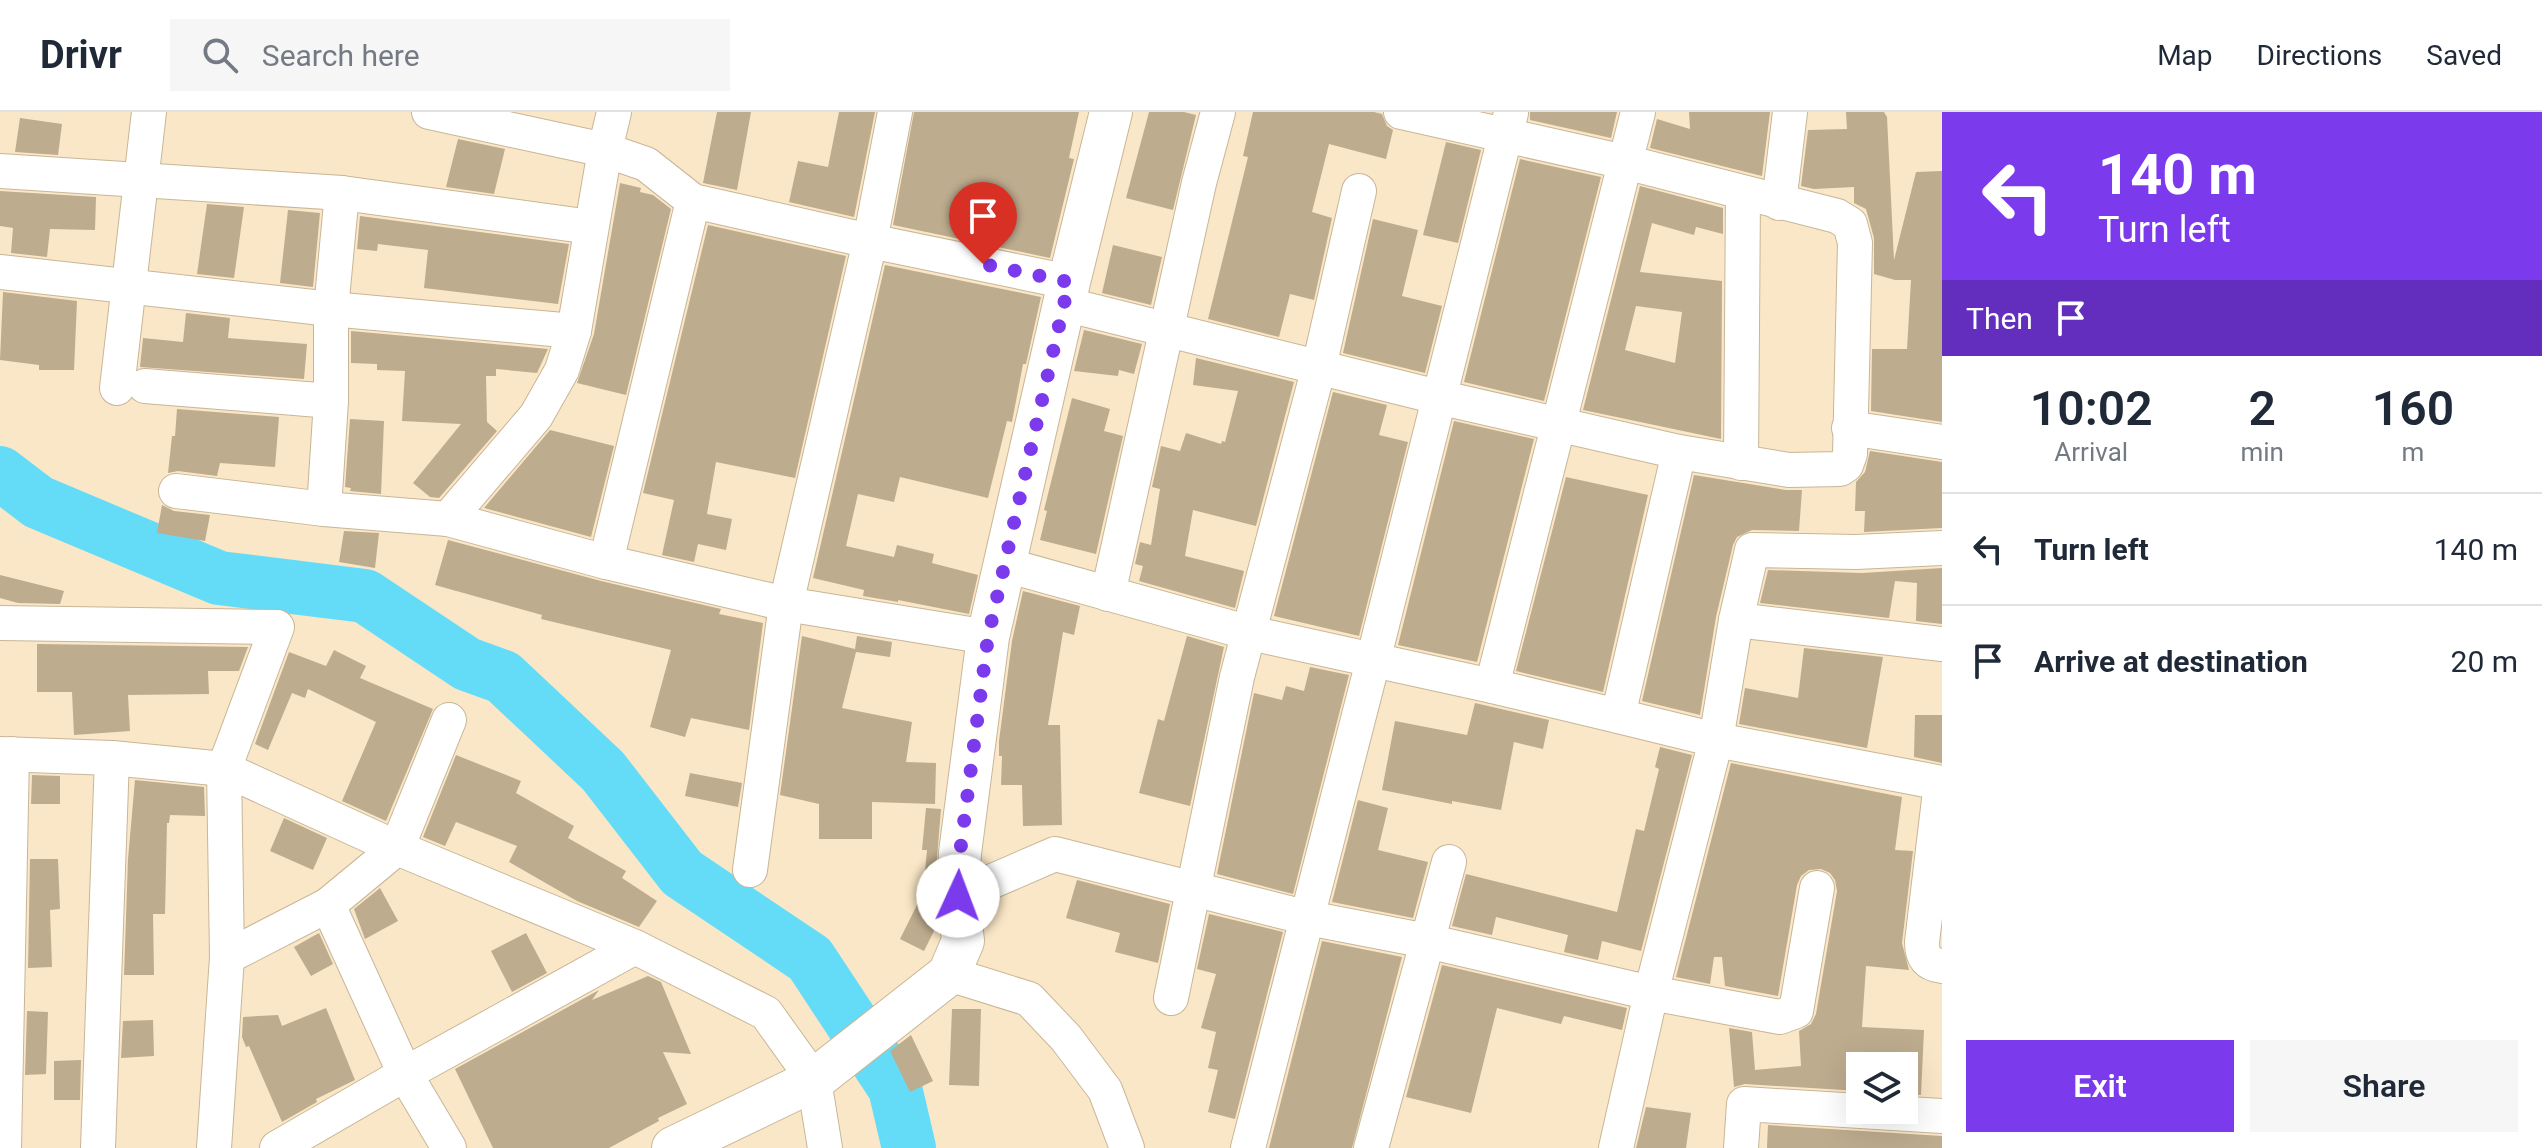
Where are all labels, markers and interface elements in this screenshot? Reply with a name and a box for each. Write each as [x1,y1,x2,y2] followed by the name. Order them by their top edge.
[170,19,730,91] search box
[40,33,122,77] text: Drivr
[198,33,242,77] icon: search
[262,38,420,73] text: Search here
[2157,39,2213,72] text: Map
[2257,39,2382,72] text: Directions
[2426,39,2502,72] text: Saved
[2098,142,2257,208] text: 140 m
[1966,144,2070,248] icon: left
[949,182,1017,264] pin
[961,194,1005,238] icon: arrive
[2098,209,2231,251] text: Turn left
[2049,296,2093,340] icon: arrive
[1966,301,2033,336] text: Then
[2030,380,2153,437] text: 10:02
[2249,380,2276,437] text: 2
[2372,380,2454,437] text: 160
[2054,437,2128,467] text: Arrival
[2240,437,2284,467] text: min
[2402,437,2424,467] text: m
[1966,527,2010,571] icon: left
[2034,532,2149,567] text: Turn left
[2434,532,2518,567] text: 140 m
[1966,639,2010,683] icon: arrive
[2034,644,2308,679] text: Arrive at destination
[2451,644,2518,679] text: 20 m
[916,854,1000,938] position arrow
[1966,1040,2234,1132] button: Exit
[2250,1040,2518,1132] button: Share
[1846,1052,1918,1124] map controls
[1846,1052,1918,1124] button: layers

